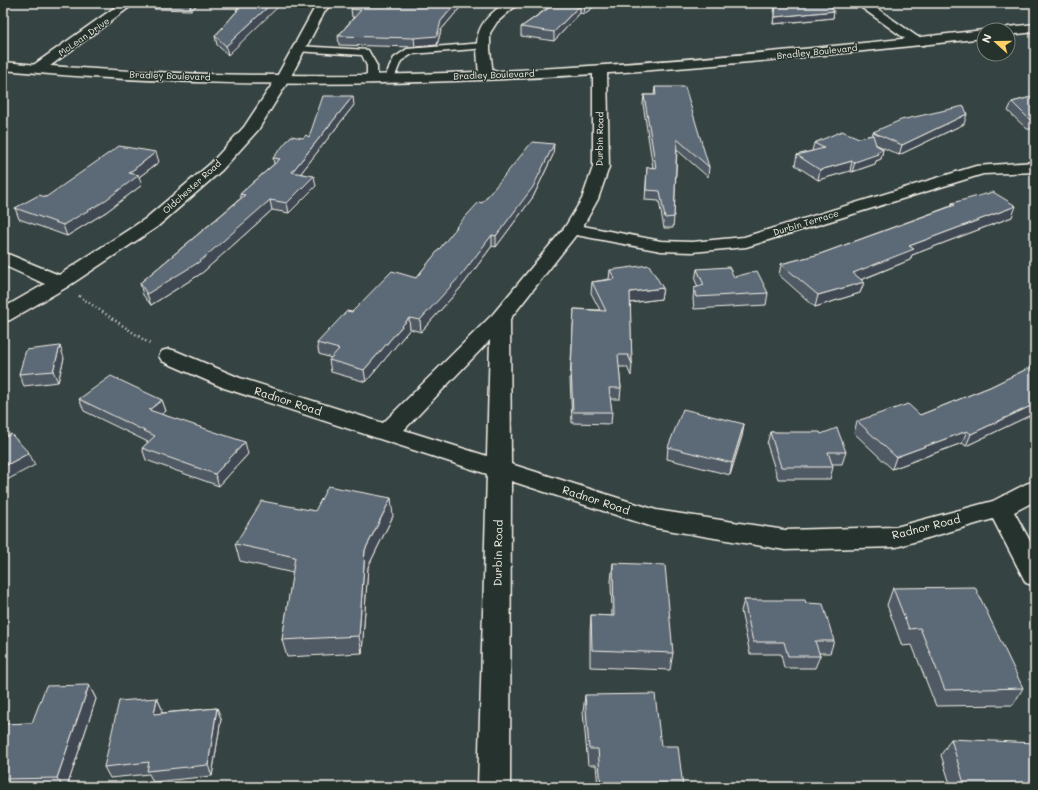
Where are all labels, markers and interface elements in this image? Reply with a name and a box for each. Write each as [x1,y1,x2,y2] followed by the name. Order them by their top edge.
[56,15,111,58] street label: McLean Drive
[976,22,1016,62] north arrow
[978,32,995,45] text: N
[776,42,858,61] street label: Bradley Boulevard
[453,68,535,81] street label: Bradley Boulevard
[129,69,211,82] street label: Bradley Boulevard
[594,111,605,166] street label: Durbin Road
[160,157,223,216] street label: Oldchester Road
[772,207,840,238] street label: Durbin Terrace
[253,383,324,418] street label: Radnor Road
[561,482,632,517] street label: Radnor Road
[890,511,962,542] street label: Radnor Road
[489,520,506,586] street label: Durbin Road

